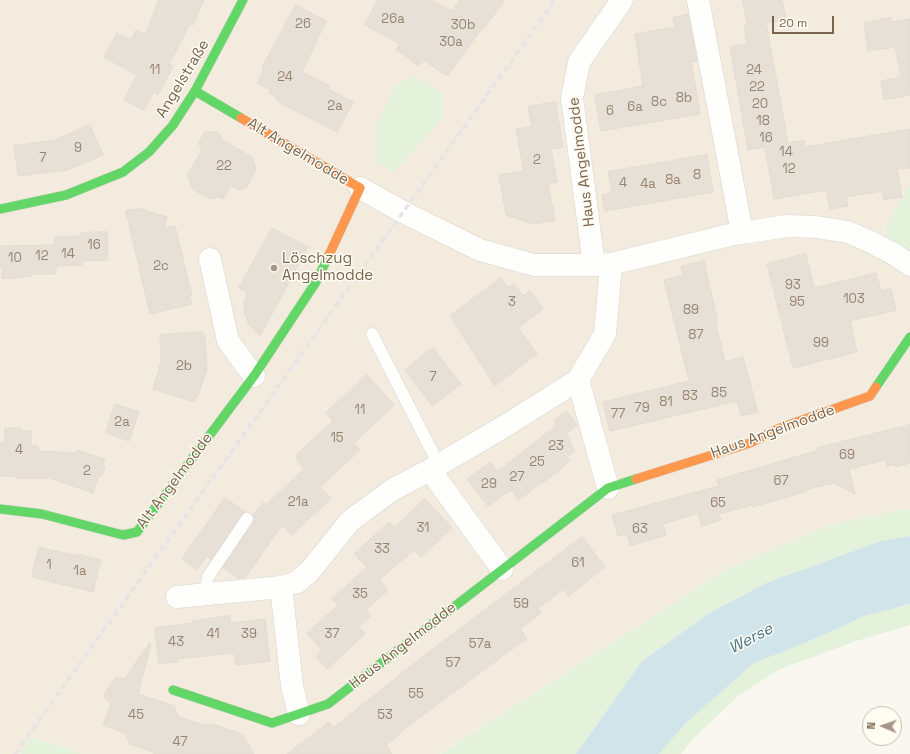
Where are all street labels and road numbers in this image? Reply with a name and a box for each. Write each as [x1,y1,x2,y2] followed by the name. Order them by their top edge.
[153,37,213,121] street label: Angelstraße
[565,96,599,228] street label: Haus Angelmodde
[244,115,352,189] street label: Alt Angelmodde
[709,401,837,463] street label: Haus Angelmodde
[133,430,217,532] street label: Alt Angelmodde
[346,599,460,693] street label: Haus Angelmodde

